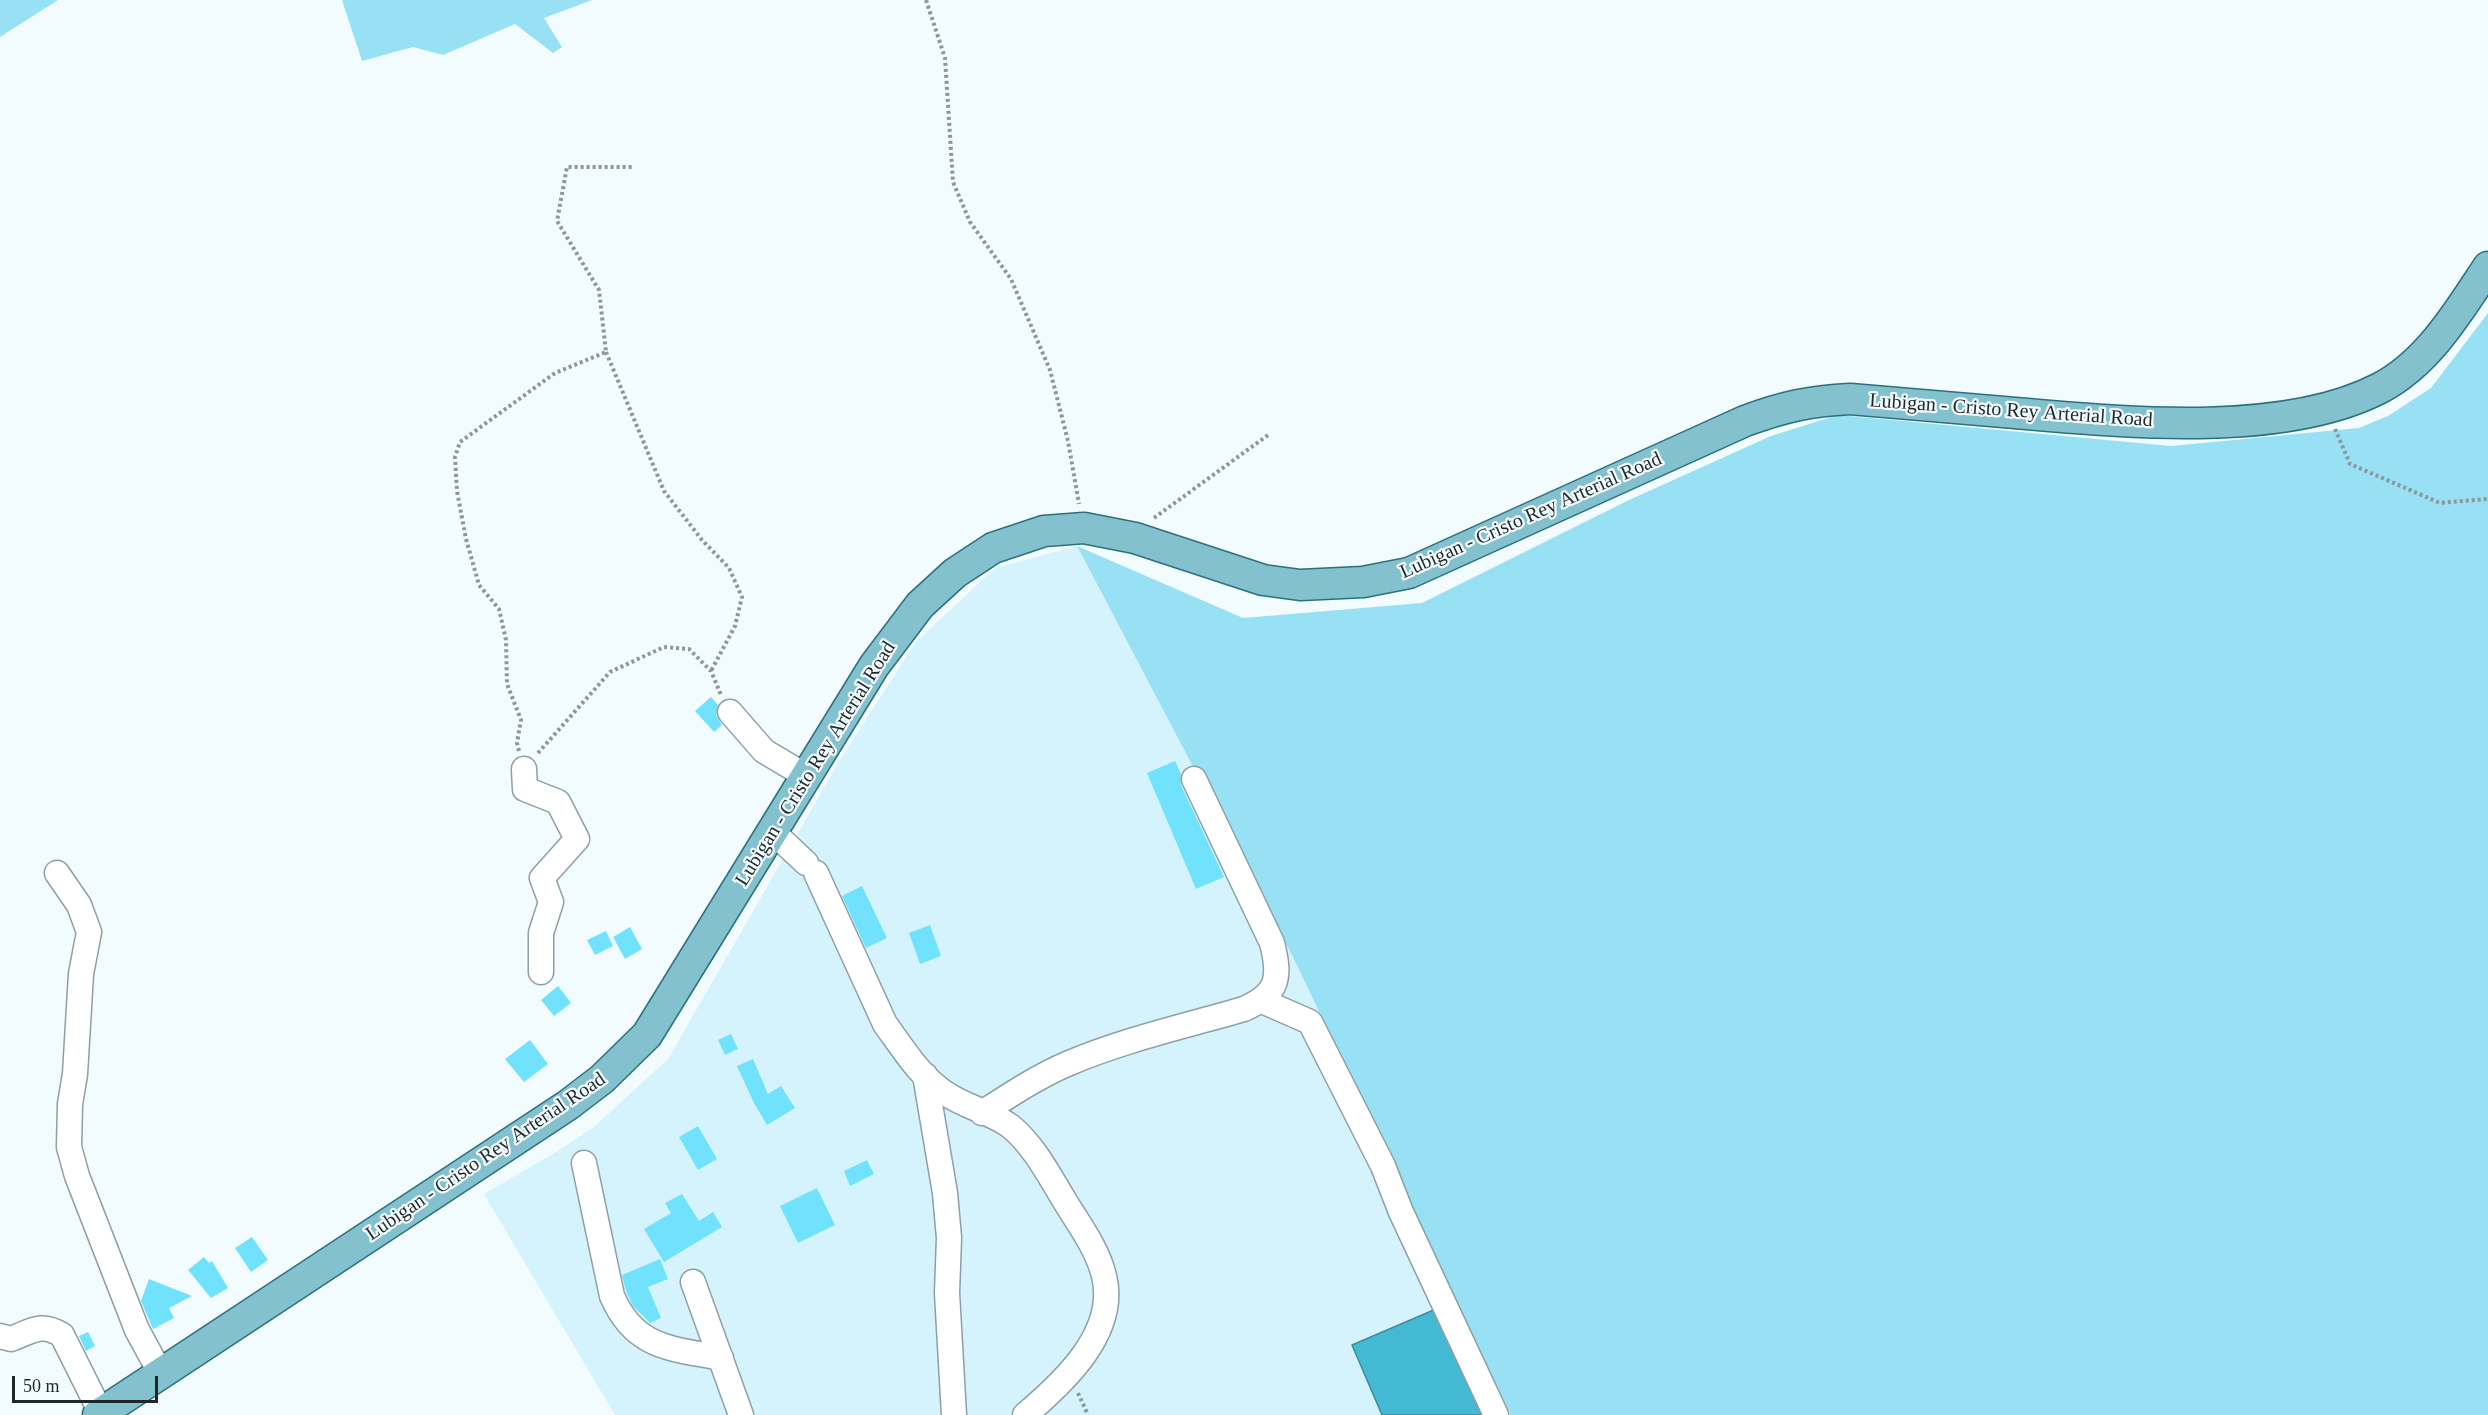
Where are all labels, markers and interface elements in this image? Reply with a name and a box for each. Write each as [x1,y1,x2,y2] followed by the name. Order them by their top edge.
[1869,389,2153,433] street label: Lubigan - Cristo Rey Arterial Road
[1396,447,1666,585] street label: Lubigan - Cristo Rey Arterial Road
[731,637,901,891] street label: Lubigan - Cristo Rey Arterial Road
[362,1068,610,1246] street label: Lubigan - Cristo Rey Arterial Road
[15,1364,160,1402] scale bar
[23,1376,60,1396] text: 50 m

